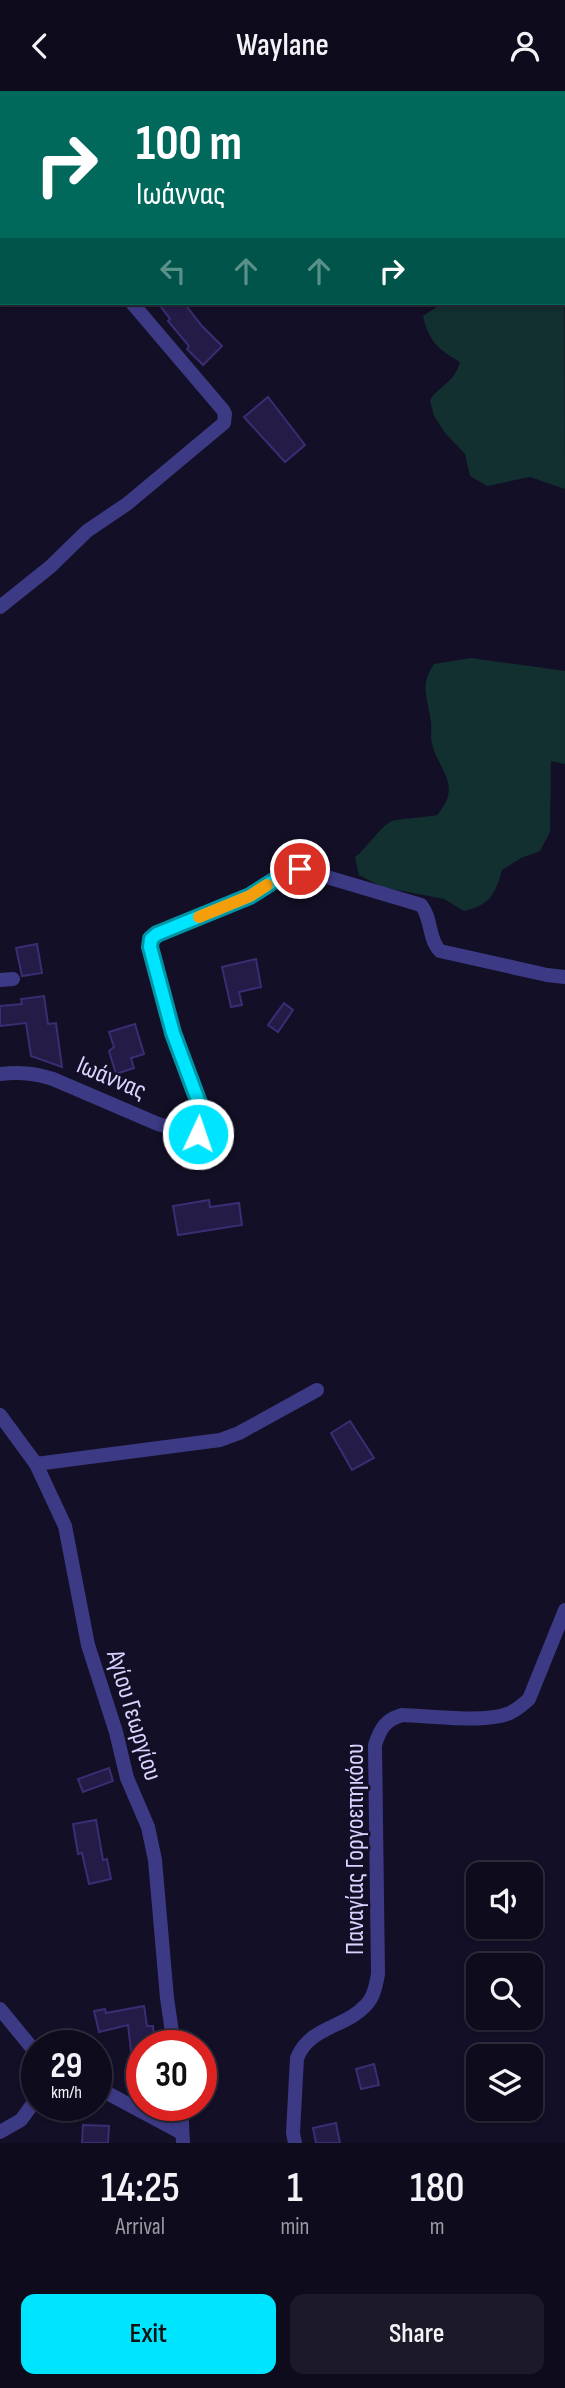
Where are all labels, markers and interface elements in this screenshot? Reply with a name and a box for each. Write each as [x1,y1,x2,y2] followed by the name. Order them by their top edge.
[236,26,329,65] text: Waylane
[21,27,59,65] icon: back
[506,27,544,65] icon: person
[136,115,242,174] text: 100 m
[21,119,112,210] icon: right
[136,175,226,214] text: Ιωάννας
[154,252,192,290] icon: left
[227,252,265,290] icon: ahead
[300,252,338,290] icon: ahead
[373,252,411,290] icon: right
[270,839,330,899] pin
[281,850,319,888] icon: arrive
[72,1050,151,1107] street label: Ιωάννας
[161,1097,235,1171] position arrow
[99,1645,168,1784] street label: Αγίου Γεωργίου
[340,1743,371,1955] street label: Παναγίας Γοργοεπηκόου
[466,1862,543,2121] map controls
[466,1862,543,1939] button: sound
[466,1953,543,2030] button: search
[126,2030,217,2121] speed limit sign: 30
[466,2044,543,2121] button: layers
[51,2045,82,2088] text: 29
[51,2082,82,2103] text: km/h
[101,2163,180,2214] text: 14:25
[287,2163,303,2214] text: 1
[410,2163,464,2214] text: 180
[115,2213,165,2241] text: Arrival
[280,2213,309,2241] text: min
[430,2213,445,2241] text: m
[21,2294,276,2374] button: Exit
[290,2294,544,2374] button: Share

